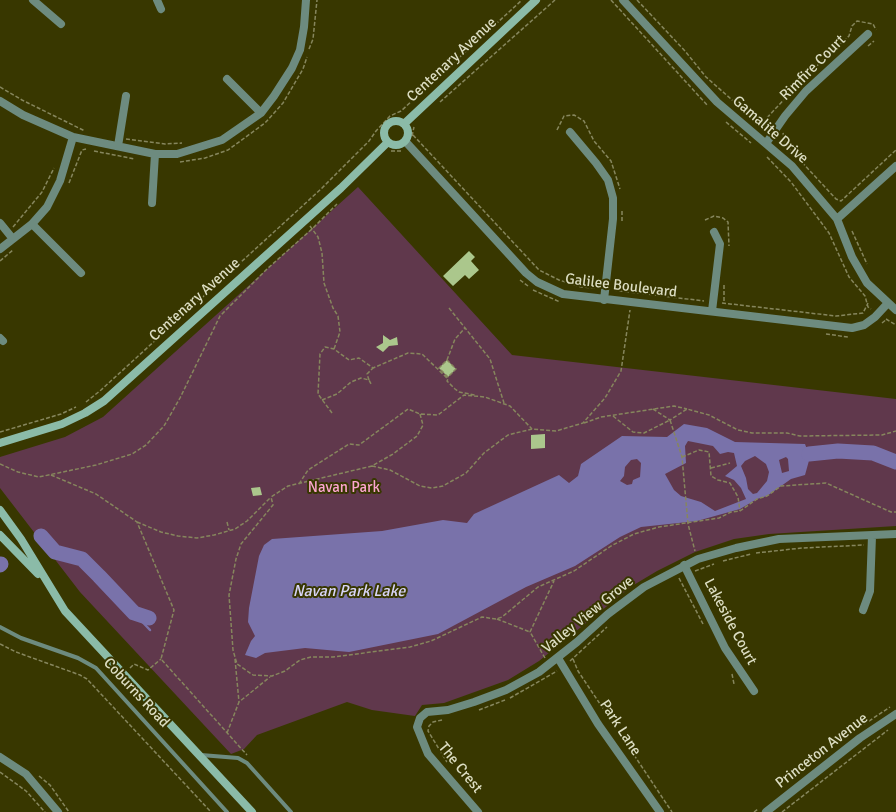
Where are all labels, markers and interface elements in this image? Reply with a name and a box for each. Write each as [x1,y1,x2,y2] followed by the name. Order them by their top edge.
[403,14,501,106] street label: Centenary Avenue
[776,31,850,105] street label: Rimfire Court
[728,92,812,168] street label: Gamalite Drive
[146,254,244,346] street label: Centenary Avenue
[564,270,678,302] street label: Galilee Boulevard
[308,479,380,497] park label: Navan Park
[539,573,637,657] street label: Valley View Grove
[700,576,760,668] street label: Lakeside Court
[293,582,405,602] water label: Navan Park Lake
[99,654,173,732] street label: Coburns Road
[595,697,645,759] street label: Park Lane
[772,709,872,793] street label: Princeton Avenue
[434,739,486,797] street label: The Crest

